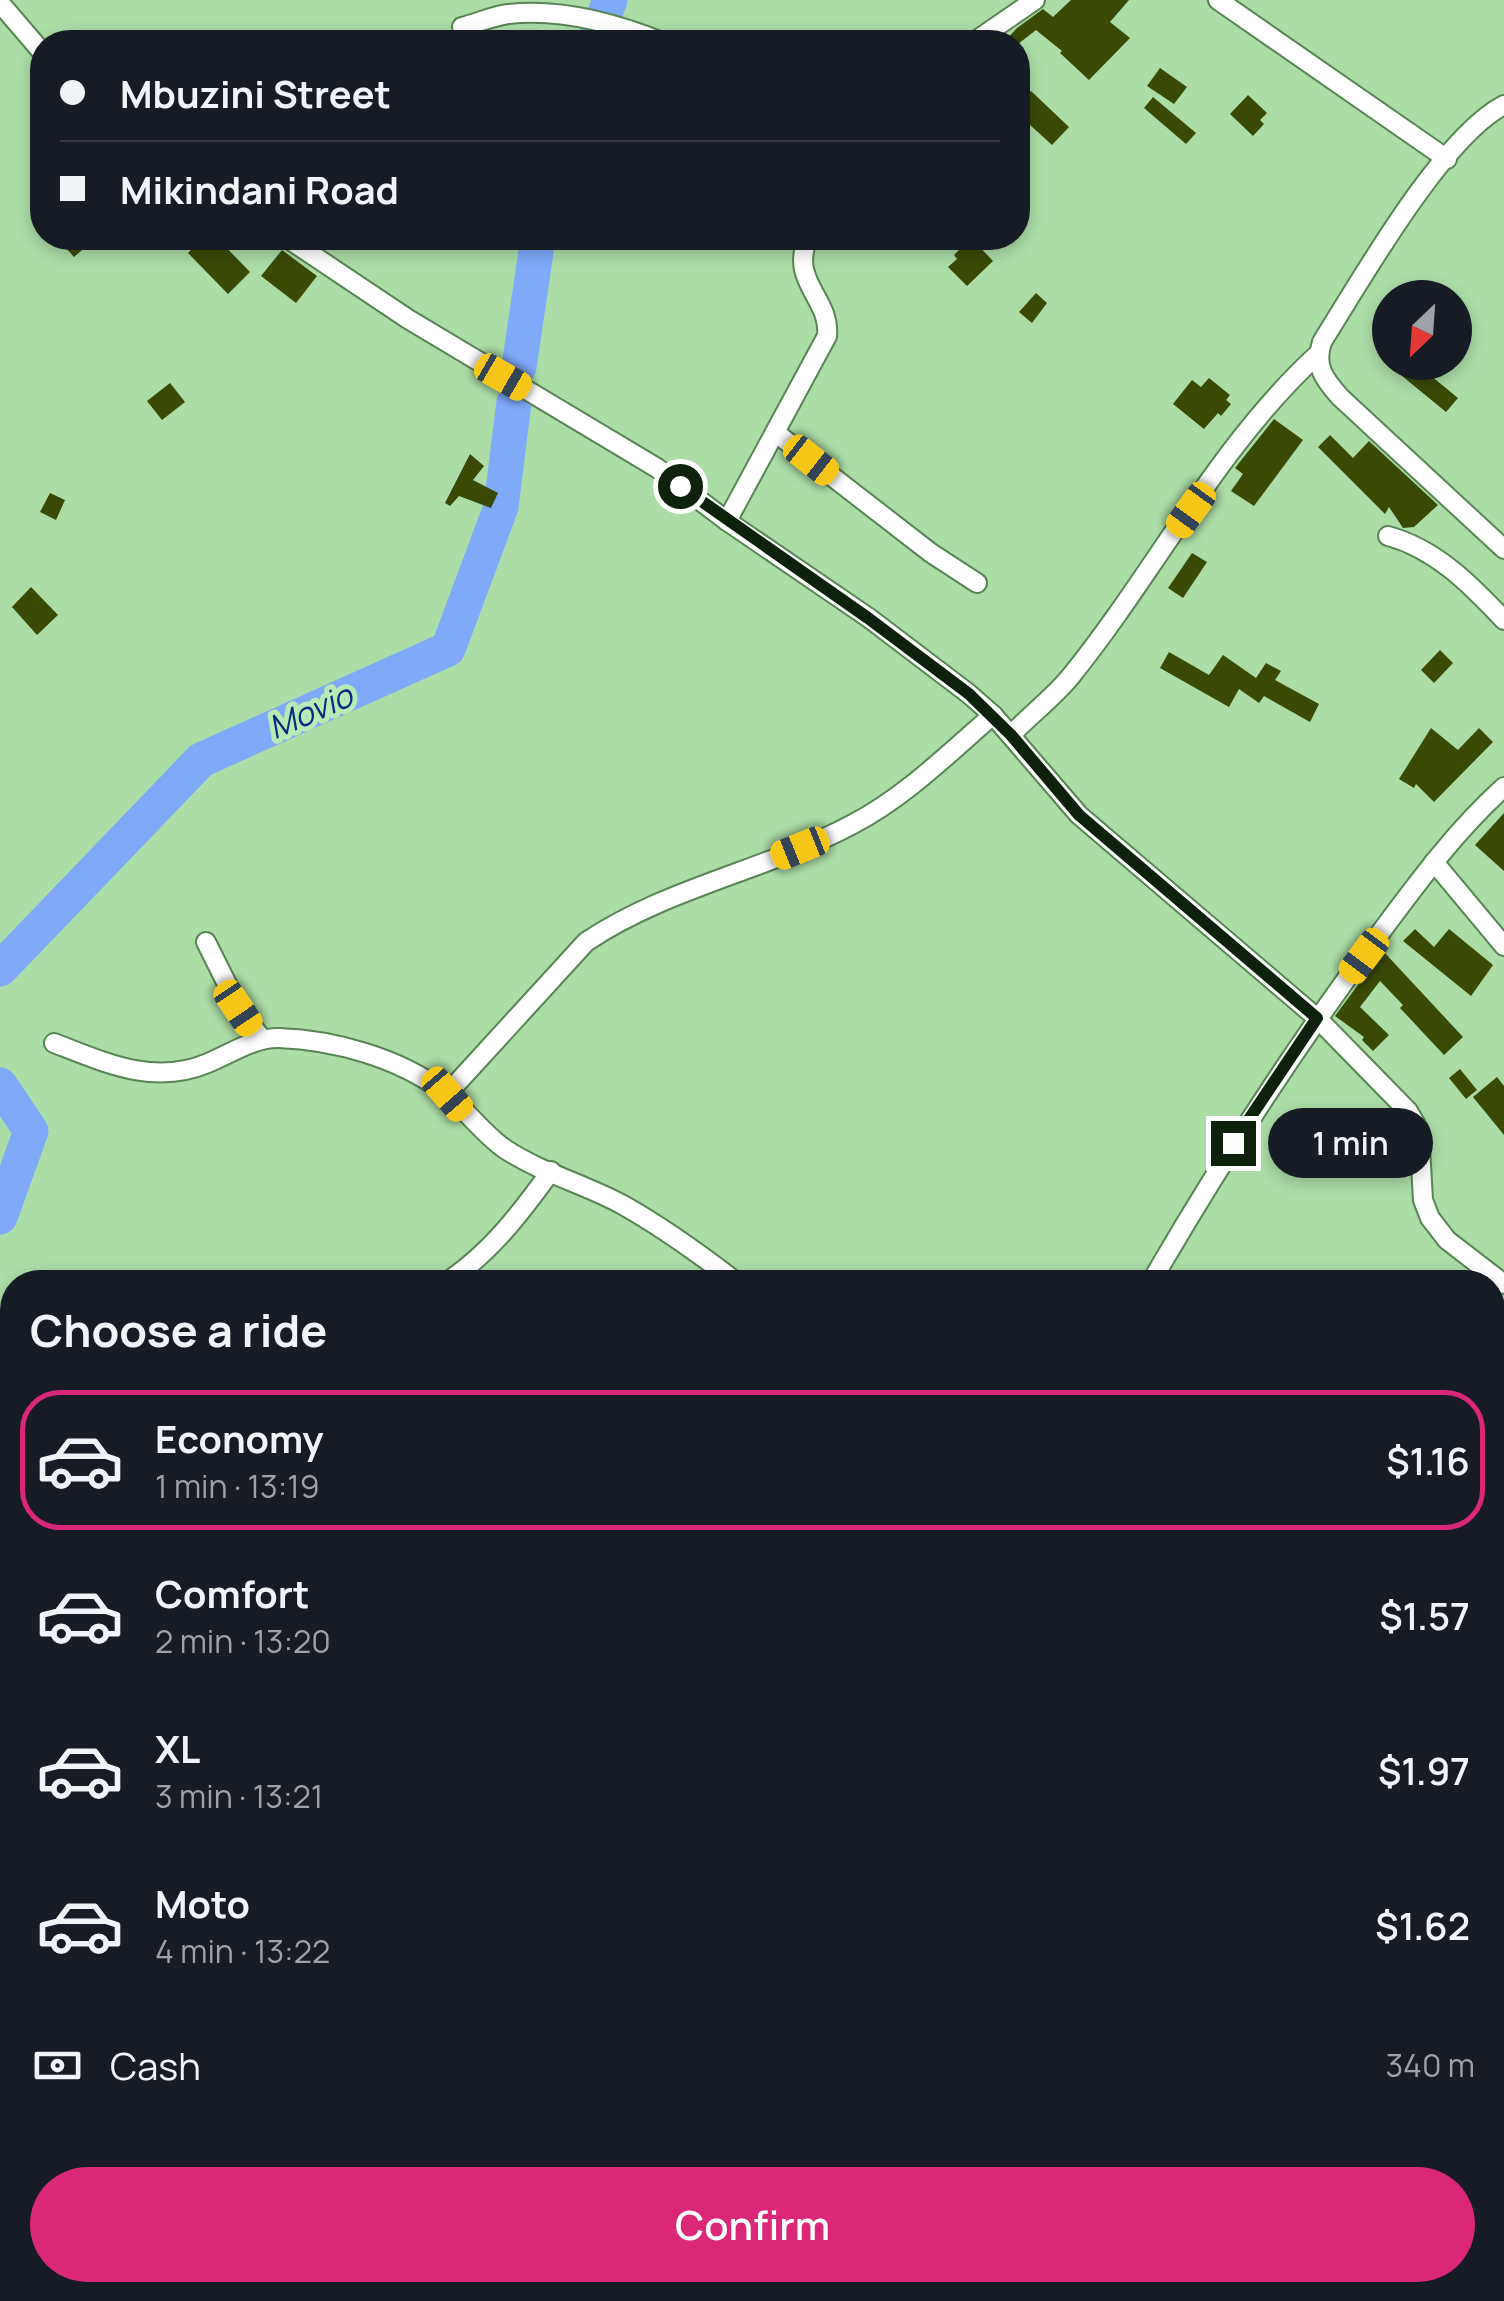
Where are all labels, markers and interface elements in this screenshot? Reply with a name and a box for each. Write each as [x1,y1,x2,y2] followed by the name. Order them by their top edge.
[120,67,391,119] text: Mbuzini Street
[120,163,399,215] text: Mikindani Road
[1372,280,1472,380] north arrow
[1372,280,1472,380] map controls
[470,349,536,405] car
[778,430,844,490] car
[658,464,703,509] route start
[1161,477,1221,543] car
[261,672,361,749] water label: Movio
[767,823,833,873] car
[1334,923,1394,989] car
[209,975,267,1041] car
[416,1062,478,1126] car
[1268,1108,1433,1178] callout: 1 min
[1211,1121,1256,1166] route end
[1312,1121,1389,1165] text: 1 min
[30,1299,327,1361] text: Choose a ride
[155,1412,324,1464] text: Economy
[35,1415,125,1505] icon: car
[1386,1434,1470,1486] text: $1.16
[155,1464,320,1508] text: 1 min · 13:19
[155,1567,309,1619] text: Comfort
[35,1570,125,1660] icon: car
[1379,1589,1470,1641] text: $1.57
[155,1619,331,1663] text: 2 min · 13:20
[155,1722,200,1774] text: XL
[35,1725,125,1815] icon: car
[1378,1744,1470,1796] text: $1.97
[155,1774,323,1818] text: 3 min · 13:21
[155,1877,250,1929] text: Moto
[35,1880,125,1970] icon: car
[1375,1899,1470,1951] text: $1.62
[155,1929,330,1973] text: 4 min · 13:22
[30,2038,85,2093] icon: cash
[110,2039,201,2091] text: Cash
[1385,2043,1475,2087] text: 340 m
[30,2167,1475,2282] button: Confirm

